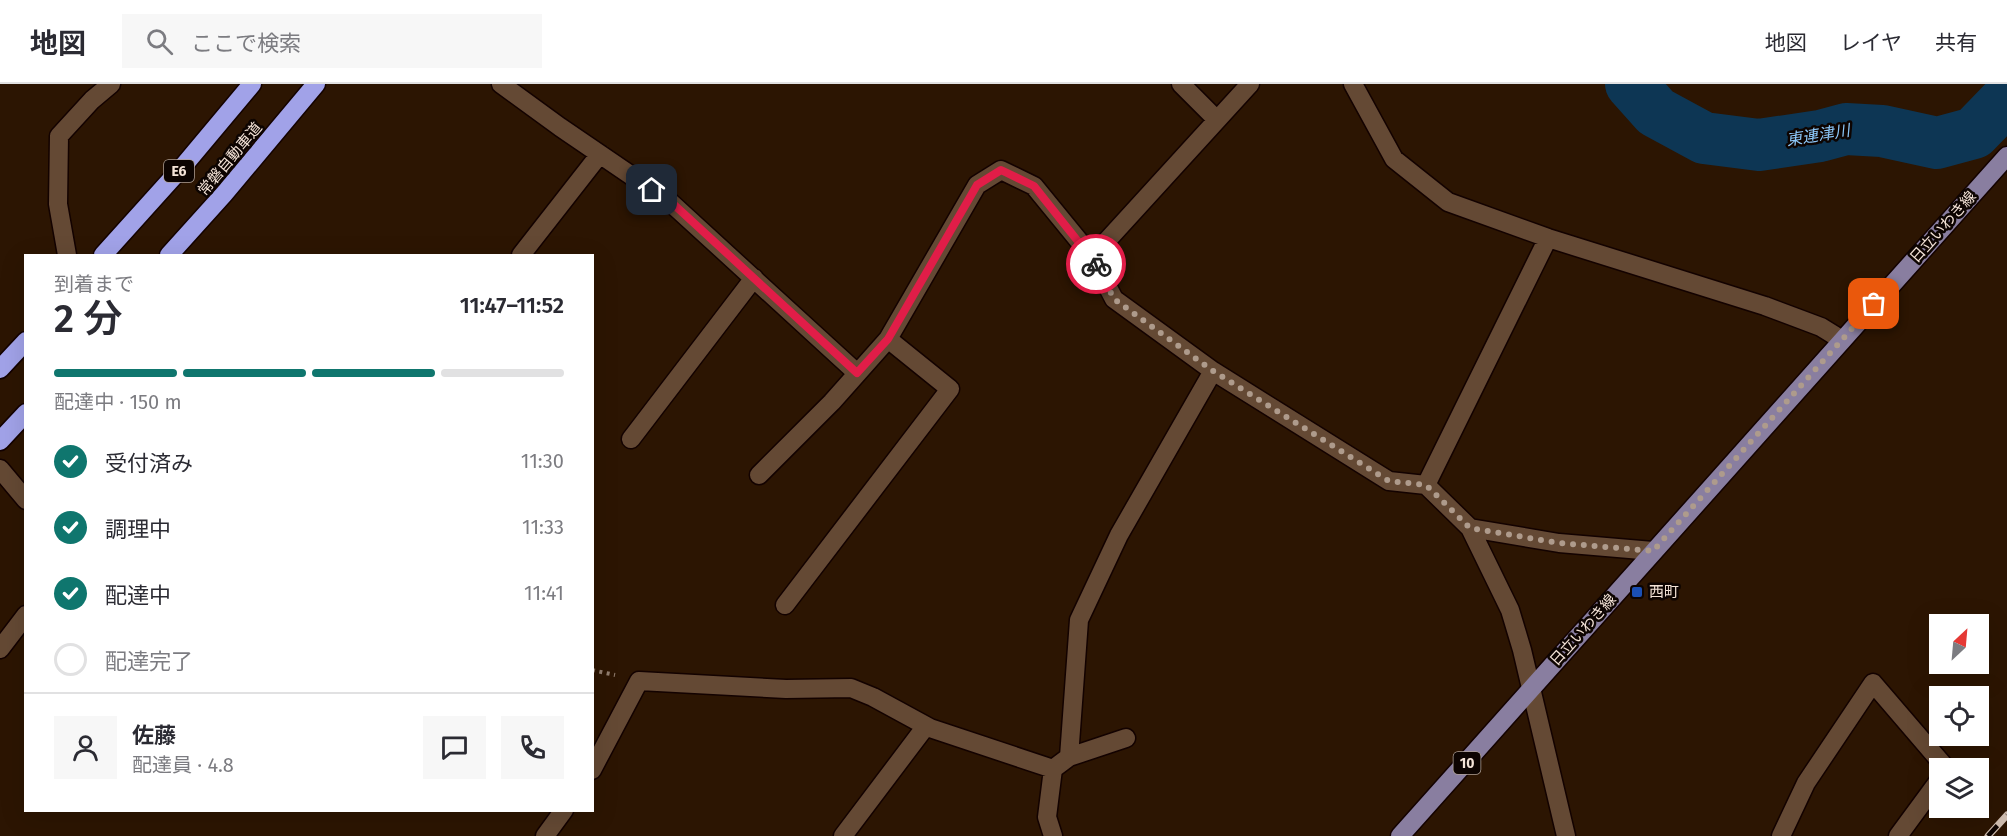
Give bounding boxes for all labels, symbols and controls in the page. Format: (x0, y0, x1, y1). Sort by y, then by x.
search box (122, 14, 542, 68)
icon: search (143, 25, 176, 58)
text: 地図 (30, 27, 86, 60)
text: ここで検索 (191, 30, 301, 57)
text: 地図 (1765, 30, 1807, 56)
text: レイヤ (1840, 30, 1902, 56)
text: 共有 (1935, 30, 1977, 56)
street label: 常磐自動車道 (194, 119, 266, 199)
water label: 東連津川 (1785, 120, 1853, 149)
road number: E6 (164, 160, 194, 182)
pin (626, 164, 677, 215)
icon: home (635, 173, 668, 206)
street label: 日立いわき線 (1906, 188, 1980, 266)
courier (1066, 234, 1126, 294)
icon: bike (1080, 248, 1113, 281)
text: 到着まで (54, 272, 134, 296)
pin (1848, 278, 1899, 329)
icon: bag (1857, 287, 1890, 320)
text: 11:47–11:52 (460, 292, 564, 319)
text: 2 分 (54, 296, 122, 342)
text: 配達中 · 150 m (54, 390, 182, 414)
icon: check (54, 445, 87, 478)
text: 11:30 (521, 449, 564, 473)
text: 受付済み (105, 450, 193, 477)
icon: check (54, 511, 87, 544)
text: 11:33 (522, 515, 564, 539)
text: 調理中 (105, 516, 171, 543)
icon: check (54, 577, 87, 610)
text: 11:41 (524, 581, 564, 605)
text: 配達中 (105, 582, 171, 609)
place label: 西町 (1649, 583, 1679, 601)
marker: 西町 (1630, 585, 1644, 599)
street label: 日立いわき線 (1546, 591, 1620, 669)
north arrow (1929, 614, 1989, 674)
map controls (1929, 614, 1989, 818)
text: 配達完了 (105, 648, 193, 675)
button: locate (1929, 686, 1989, 746)
button: person (54, 716, 117, 779)
button: chat (423, 716, 486, 779)
button: phone (501, 716, 564, 779)
text: 佐藤 (132, 722, 176, 749)
road number: 10 (1454, 752, 1480, 774)
text: 配達員 · 4.8 (132, 753, 234, 777)
button: layers (1929, 758, 1989, 818)

